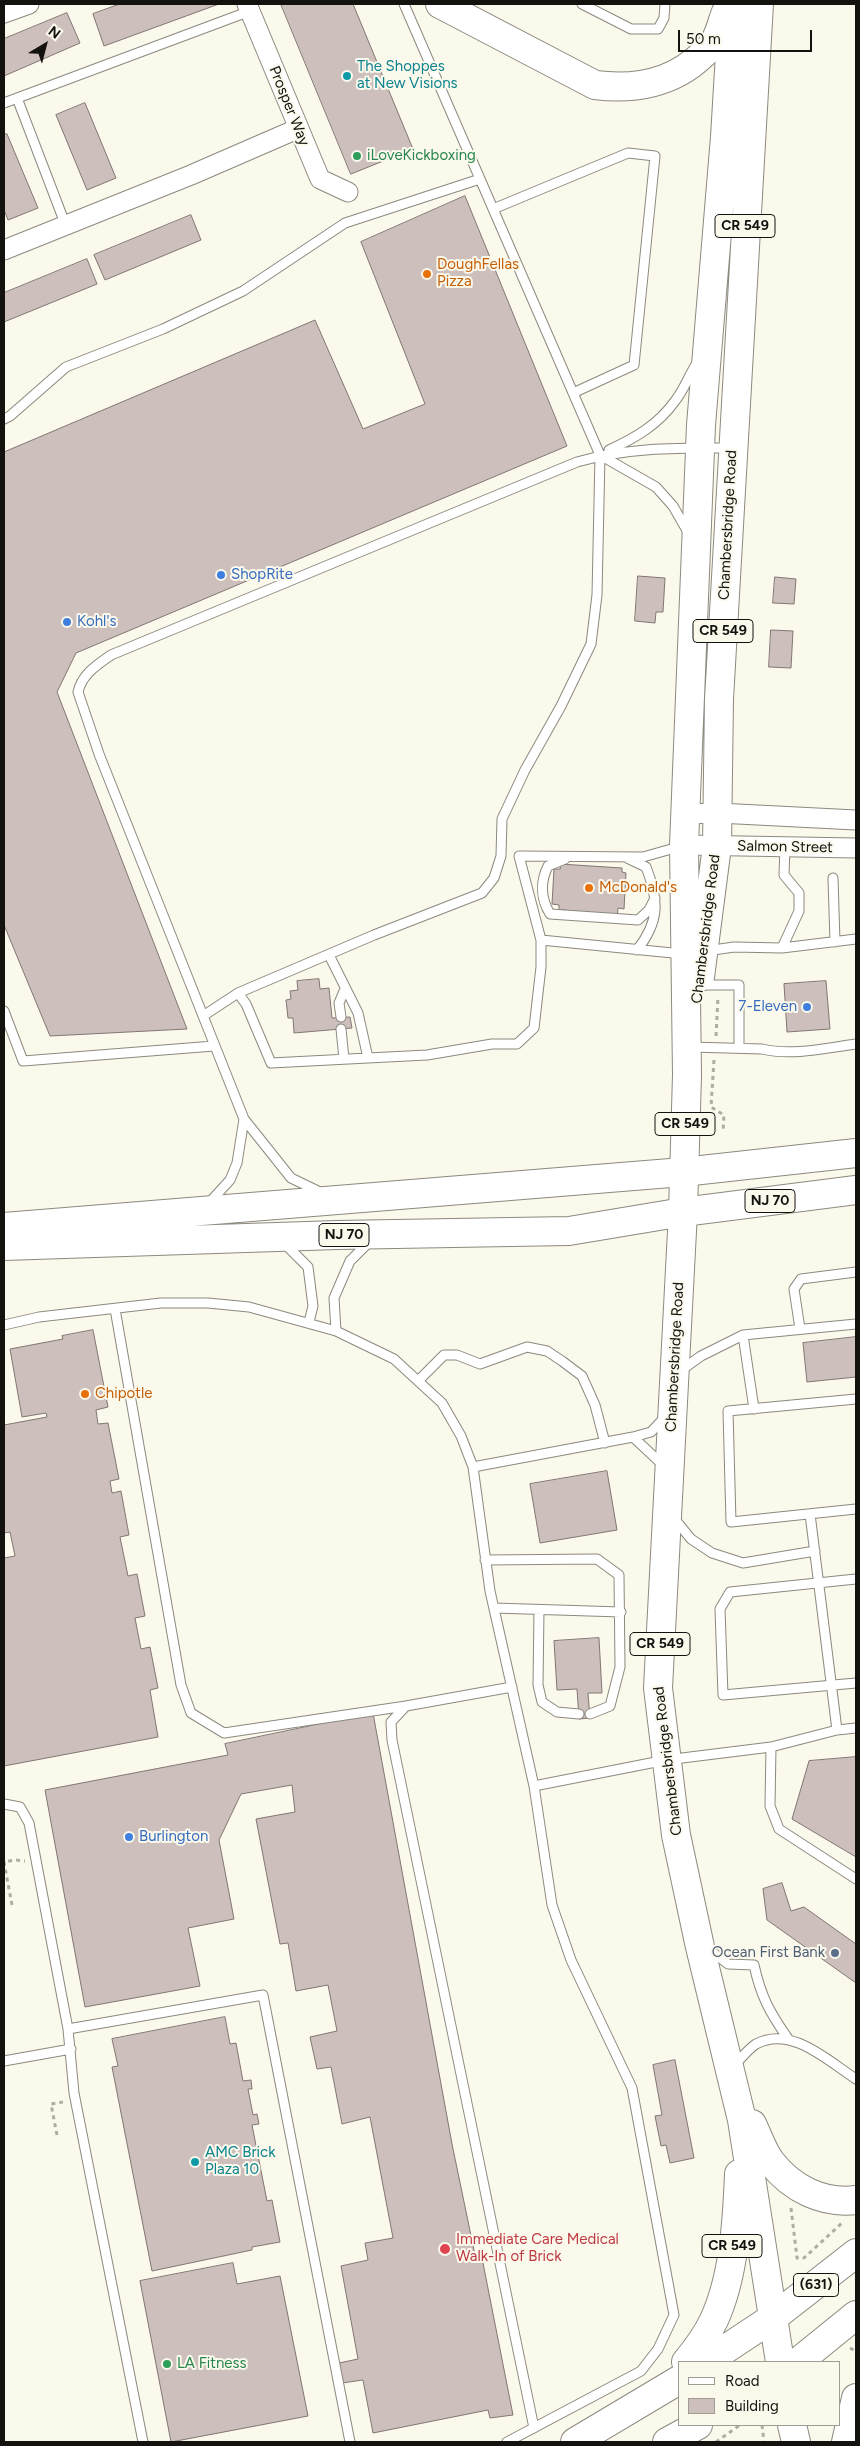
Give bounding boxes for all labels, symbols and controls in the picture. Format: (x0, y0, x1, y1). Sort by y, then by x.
north arrow (20, 20, 70, 70)
scale bar (680, 20, 814, 52)
text: N (45, 23, 64, 43)
text: 50 m (686, 30, 721, 48)
place label: The Shoppes at New Visions (357, 58, 457, 93)
street label: Prosper Way (265, 63, 313, 149)
marker: The Shoppes at New Visions (341, 70, 353, 82)
place label: iLoveKickboxing (367, 147, 476, 165)
marker: iLoveKickboxing (351, 150, 363, 162)
road number: CR 549 (715, 215, 775, 238)
place label: DoughFellas Pizza (437, 256, 519, 291)
marker: DoughFellas Pizza (421, 268, 433, 280)
street label: Chambersbridge Road (715, 450, 741, 600)
place label: ShopRite (231, 566, 293, 584)
marker: ShopRite (215, 569, 227, 581)
place label: Kohl's (77, 613, 116, 631)
marker: Kohl's (61, 616, 73, 628)
road number: CR 549 (693, 620, 753, 642)
street label: Salmon Street (737, 837, 833, 857)
street label: Chambersbridge Road (688, 853, 724, 1005)
place label: McDonald's (599, 879, 677, 897)
marker: McDonald's (583, 882, 595, 894)
place label: 7-Eleven (738, 998, 797, 1016)
marker: 7-Eleven (801, 1001, 813, 1013)
road number: CR 549 (655, 1112, 715, 1136)
road number: NJ 70 (745, 1190, 795, 1212)
road number: NJ 70 (319, 1224, 369, 1246)
street label: Chambersbridge Road (662, 1282, 688, 1432)
place label: Chipotle (95, 1385, 152, 1403)
marker: Chipotle (79, 1388, 91, 1400)
road number: CR 549 (630, 1632, 690, 1656)
street label: Chambersbridge Road (650, 1685, 686, 1837)
place label: Burlington (139, 1828, 208, 1846)
marker: Burlington (123, 1831, 135, 1843)
place label: Ocean First Bank (712, 1944, 825, 1962)
marker: Ocean First Bank (829, 1947, 841, 1959)
place label: AMC Brick Plaza 10 (205, 2144, 275, 2179)
marker: AMC Brick Plaza 10 (189, 2156, 201, 2168)
place label: Immediate Care Medical Walk-In of Brick (456, 2231, 619, 2266)
road number: CR 549 (702, 2234, 762, 2258)
marker: Immediate Care Medical Walk-In of Brick (438, 2242, 452, 2256)
road number: (631) (794, 2274, 838, 2296)
place label: LA Fitness (177, 2355, 246, 2373)
marker: LA Fitness (161, 2358, 173, 2370)
legend (678, 2361, 840, 2426)
text: Road (725, 2372, 760, 2390)
text: Building (725, 2397, 779, 2415)

